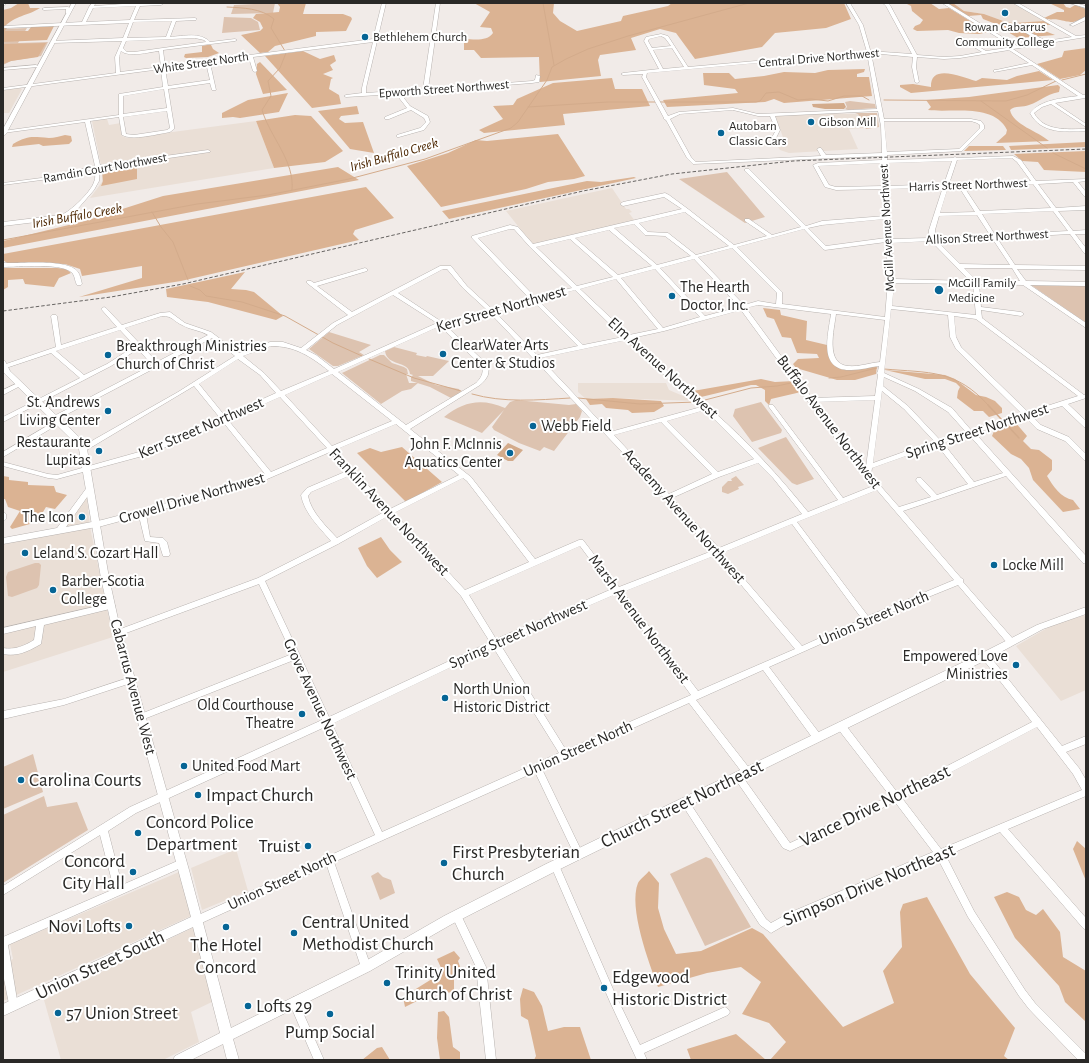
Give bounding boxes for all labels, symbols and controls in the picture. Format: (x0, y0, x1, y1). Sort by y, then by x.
marker: Rowan Cabarrus Community College (1000, 8, 1010, 18)
place label: Rowan Cabarrus Community College (955, 19, 1055, 50)
place label: Bethlehem Church (373, 29, 467, 45)
marker: Bethlehem Church (360, 32, 370, 42)
street label: Central Drive Northwest (758, 45, 880, 71)
street label: White Street North (152, 49, 250, 77)
street label: Epworth Street Northwest (378, 77, 510, 101)
place label: Gibson Mill (819, 114, 876, 130)
marker: Gibson Mill (806, 117, 816, 127)
place label: Autobarn Classic Cars (729, 118, 787, 149)
marker: Autobarn Classic Cars (716, 128, 726, 138)
water label: Irish Buffalo Creek (348, 134, 440, 176)
street label: Ramdin Court Northwest (42, 149, 168, 187)
street label: McGill Avenue Northwest (876, 164, 898, 292)
street label: Harris Street Northwest (908, 175, 1028, 195)
water label: Irish Buffalo Creek (31, 200, 123, 232)
street label: Allison Street Northwest (925, 226, 1049, 248)
place label: McGill Family Medicine (948, 275, 1016, 306)
place label: The Hearth Doctor, Inc. (680, 277, 750, 315)
street label: Kerr Street Northwest (434, 281, 568, 337)
marker: McGill Family Medicine (933, 284, 945, 296)
marker: The Hearth Doctor, Inc. (667, 291, 677, 301)
street label: Elm Avenue Northwest (604, 313, 722, 423)
place label: ClearWater Arts Center & Studios (451, 335, 555, 373)
place label: Breakthrough Ministries Church of Christ (116, 336, 267, 374)
marker: ClearWater Arts Center & Studios (438, 349, 448, 359)
marker: Breakthrough Ministries Church of Christ (103, 350, 113, 360)
street label: Buffalo Avenue Northwest (772, 351, 886, 493)
place label: St. Andrews Living Center (19, 392, 100, 430)
street label: Kerr Street Northwest (135, 393, 267, 463)
street label: Spring Street Northwest (903, 399, 1051, 463)
marker: St. Andrews Living Center (103, 406, 113, 416)
place label: Webb Field (541, 416, 611, 436)
marker: Webb Field (528, 421, 538, 431)
place label: Restaurante Lupitas (16, 432, 91, 470)
place label: John F. McInnis Aquatics Center (405, 434, 502, 472)
street label: Franklin Avenue Northwest (325, 444, 453, 580)
street label: Academy Avenue Northwest (618, 445, 750, 587)
marker: Restaurante Lupitas (94, 446, 104, 456)
marker: John F. McInnis Aquatics Center (505, 448, 515, 458)
street label: Crowell Drive Northwest (117, 468, 267, 528)
place label: The Icon (22, 507, 74, 527)
marker: The Icon (77, 512, 87, 522)
place label: Leland S. Cozart Hall (33, 543, 158, 563)
marker: Leland S. Cozart Hall (20, 548, 30, 558)
street label: Marsh Avenue Northwest (584, 551, 694, 687)
place label: Locke Mill (1002, 555, 1064, 575)
marker: Locke Mill (989, 560, 999, 570)
place label: Barber-Scotia College (61, 571, 145, 609)
marker: Barber-Scotia College (48, 585, 58, 595)
street label: Union Street North (816, 586, 932, 650)
street label: Spring Street Northwest (446, 595, 590, 673)
street label: Cabarrus Avenue West (106, 617, 160, 757)
street label: Grove Avenue Northwest (279, 635, 361, 783)
place label: Empowered Love Ministries (902, 646, 1008, 684)
marker: Empowered Love Ministries (1011, 660, 1021, 670)
place label: North Union Historic District (453, 679, 550, 717)
marker: North Union Historic District (440, 693, 450, 703)
place label: Old Courthouse Theatre (197, 695, 294, 733)
marker: Old Courthouse Theatre (297, 709, 307, 719)
street label: Union Street North (520, 716, 636, 782)
street label: Church Street Northeast (597, 755, 767, 853)
place label: United Food Mart (192, 756, 300, 776)
street label: Vance Drive Northeast (796, 760, 954, 852)
marker: United Food Mart (179, 761, 189, 771)
place label: Carolina Courts (29, 769, 141, 791)
marker: Carolina Courts (16, 775, 26, 785)
place label: Impact Church (206, 784, 314, 806)
marker: Impact Church (193, 790, 203, 800)
place label: Concord Police Department (146, 811, 254, 855)
marker: Concord Police Department (133, 828, 143, 838)
place label: Truist (258, 835, 300, 857)
street label: Simpson Drive Northeast (780, 838, 958, 932)
marker: Truist (303, 841, 313, 851)
place label: First Presbyterian Church (452, 841, 580, 885)
street label: Union Street North (225, 847, 339, 915)
place label: Concord City Hall (62, 850, 125, 894)
marker: First Presbyterian Church (439, 858, 449, 868)
marker: Concord City Hall (128, 867, 138, 877)
place label: Central United Methodist Church (302, 911, 434, 955)
place label: Novi Lofts (48, 915, 121, 937)
marker: Novi Lofts (124, 921, 134, 931)
marker: The Hotel Concord (221, 922, 231, 932)
street label: Union Street South (32, 925, 168, 1005)
marker: Central United Methodist Church (289, 928, 299, 938)
place label: The Hotel Concord (190, 934, 262, 978)
place label: Trinity United Church of Christ (395, 961, 512, 1005)
place label: Edgewood Historic District (612, 966, 727, 1010)
marker: Trinity United Church of Christ (382, 978, 392, 988)
marker: Edgewood Historic District (599, 983, 609, 993)
place label: Lofts 29 (256, 995, 312, 1017)
marker: Lofts 29 (243, 1001, 253, 1011)
place label: 57 Union Street (66, 1002, 178, 1024)
marker: 57 Union Street (53, 1008, 63, 1018)
marker: Pump Social (325, 1009, 335, 1019)
place label: Pump Social (285, 1021, 375, 1043)

